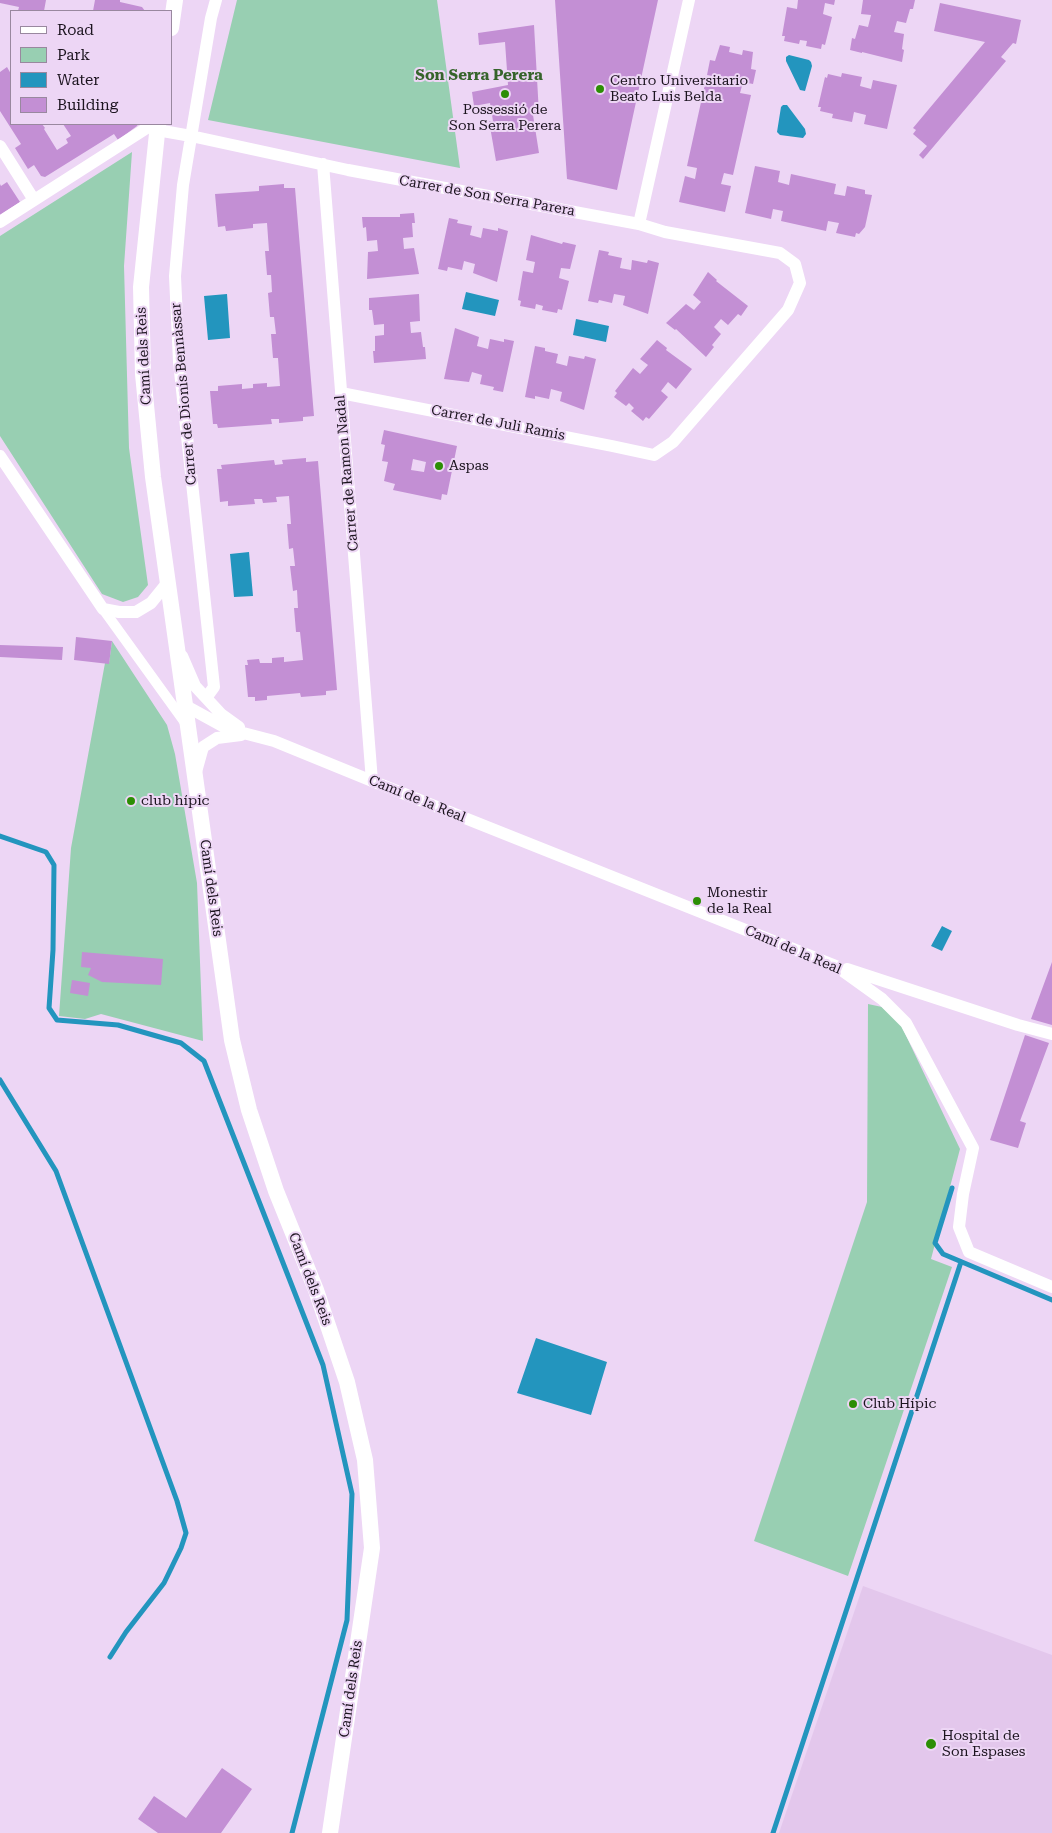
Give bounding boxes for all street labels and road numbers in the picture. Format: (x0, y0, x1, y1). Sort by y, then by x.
street label: Carrer de Son Serra Parera (398, 172, 576, 220)
street label: Carrer de Dionís Bennàssar (168, 302, 200, 486)
street label: Camí dels Reis (133, 307, 155, 405)
street label: Carrer de Ramon Nadal (332, 394, 362, 552)
street label: Carrer de Juli Ramis (430, 402, 566, 444)
street label: Camí de la Real (366, 772, 468, 826)
street label: Camí dels Reis (196, 838, 226, 938)
street label: Camí de la Real (742, 922, 844, 978)
street label: Camí dels Reis (285, 1230, 335, 1328)
street label: Camí dels Reis (336, 1639, 366, 1739)

